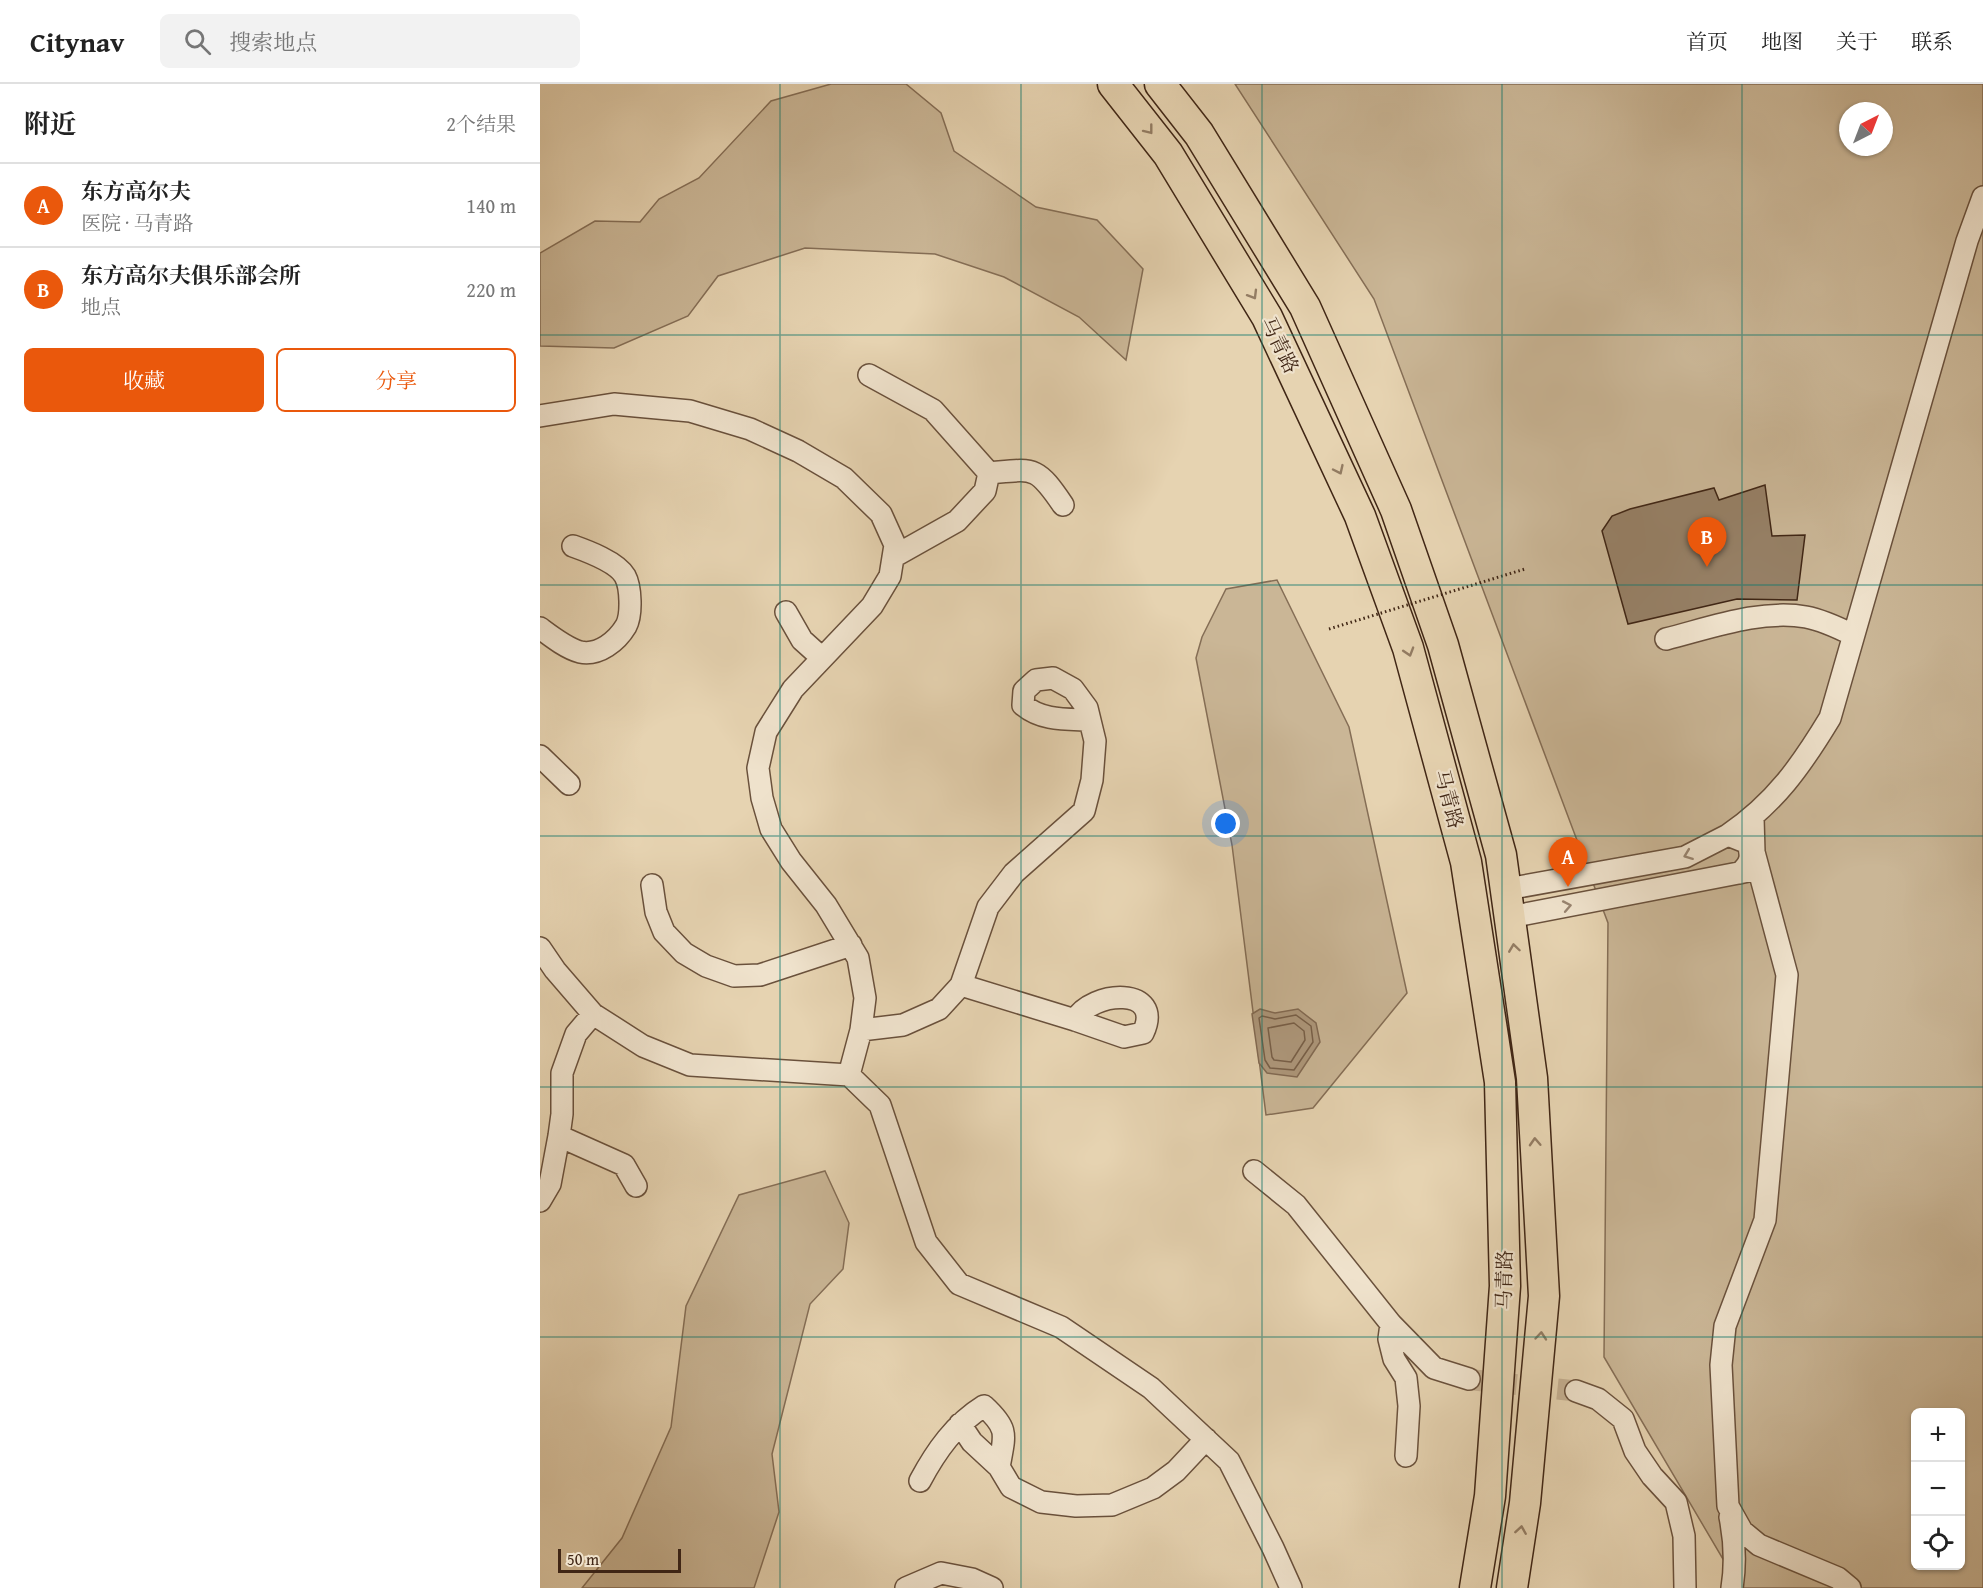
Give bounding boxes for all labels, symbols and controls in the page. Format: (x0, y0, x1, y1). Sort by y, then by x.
search box (160, 14, 580, 68)
text: Citynav (30, 21, 124, 62)
icon: search (181, 25, 214, 58)
text: 搜索地点 (229, 26, 317, 58)
text: 首页 (1686, 26, 1728, 57)
text: 地图 (1761, 26, 1803, 57)
text: 关于 (1836, 26, 1878, 57)
text: 联系 (1911, 26, 1953, 57)
north arrow (1839, 102, 1893, 156)
text: 附近 (24, 104, 76, 143)
text: 2个结果 (446, 109, 516, 138)
one-way arrow (1142, 123, 1153, 134)
text: 东方高尔夫 (81, 175, 191, 207)
text: A (37, 191, 50, 220)
text: 140 m (466, 191, 516, 220)
text: 医院 · 马青路 (81, 208, 193, 237)
text: 东方高尔夫俱乐部会所 (81, 259, 301, 291)
text: B (37, 275, 50, 304)
text: 220 m (466, 275, 516, 304)
one-way arrow (1246, 289, 1258, 299)
text: 地点 (81, 292, 121, 321)
street label: 马青路 (1254, 311, 1307, 378)
button: 收藏 (24, 348, 264, 412)
button: 分享 (276, 348, 516, 412)
one-way arrow (1331, 463, 1343, 474)
pin: B (1688, 518, 1726, 567)
one-way arrow (1402, 646, 1414, 657)
street label: 马青路 (1428, 766, 1471, 832)
your location (1211, 809, 1240, 838)
pin: A (1548, 838, 1588, 887)
one-way arrow (1684, 847, 1694, 860)
one-way arrow (1562, 900, 1572, 913)
one-way arrow (1508, 943, 1521, 953)
one-way arrow (1529, 1137, 1542, 1146)
street label: 马青路 (1488, 1250, 1519, 1310)
one-way arrow (1534, 1332, 1547, 1341)
map controls (1911, 1408, 1965, 1570)
button: + (1911, 1408, 1965, 1462)
button: − (1911, 1462, 1965, 1516)
button: locate (1911, 1516, 1965, 1570)
one-way arrow (1514, 1526, 1526, 1535)
scale bar (558, 1546, 681, 1574)
text: 50 m (567, 1547, 599, 1571)

